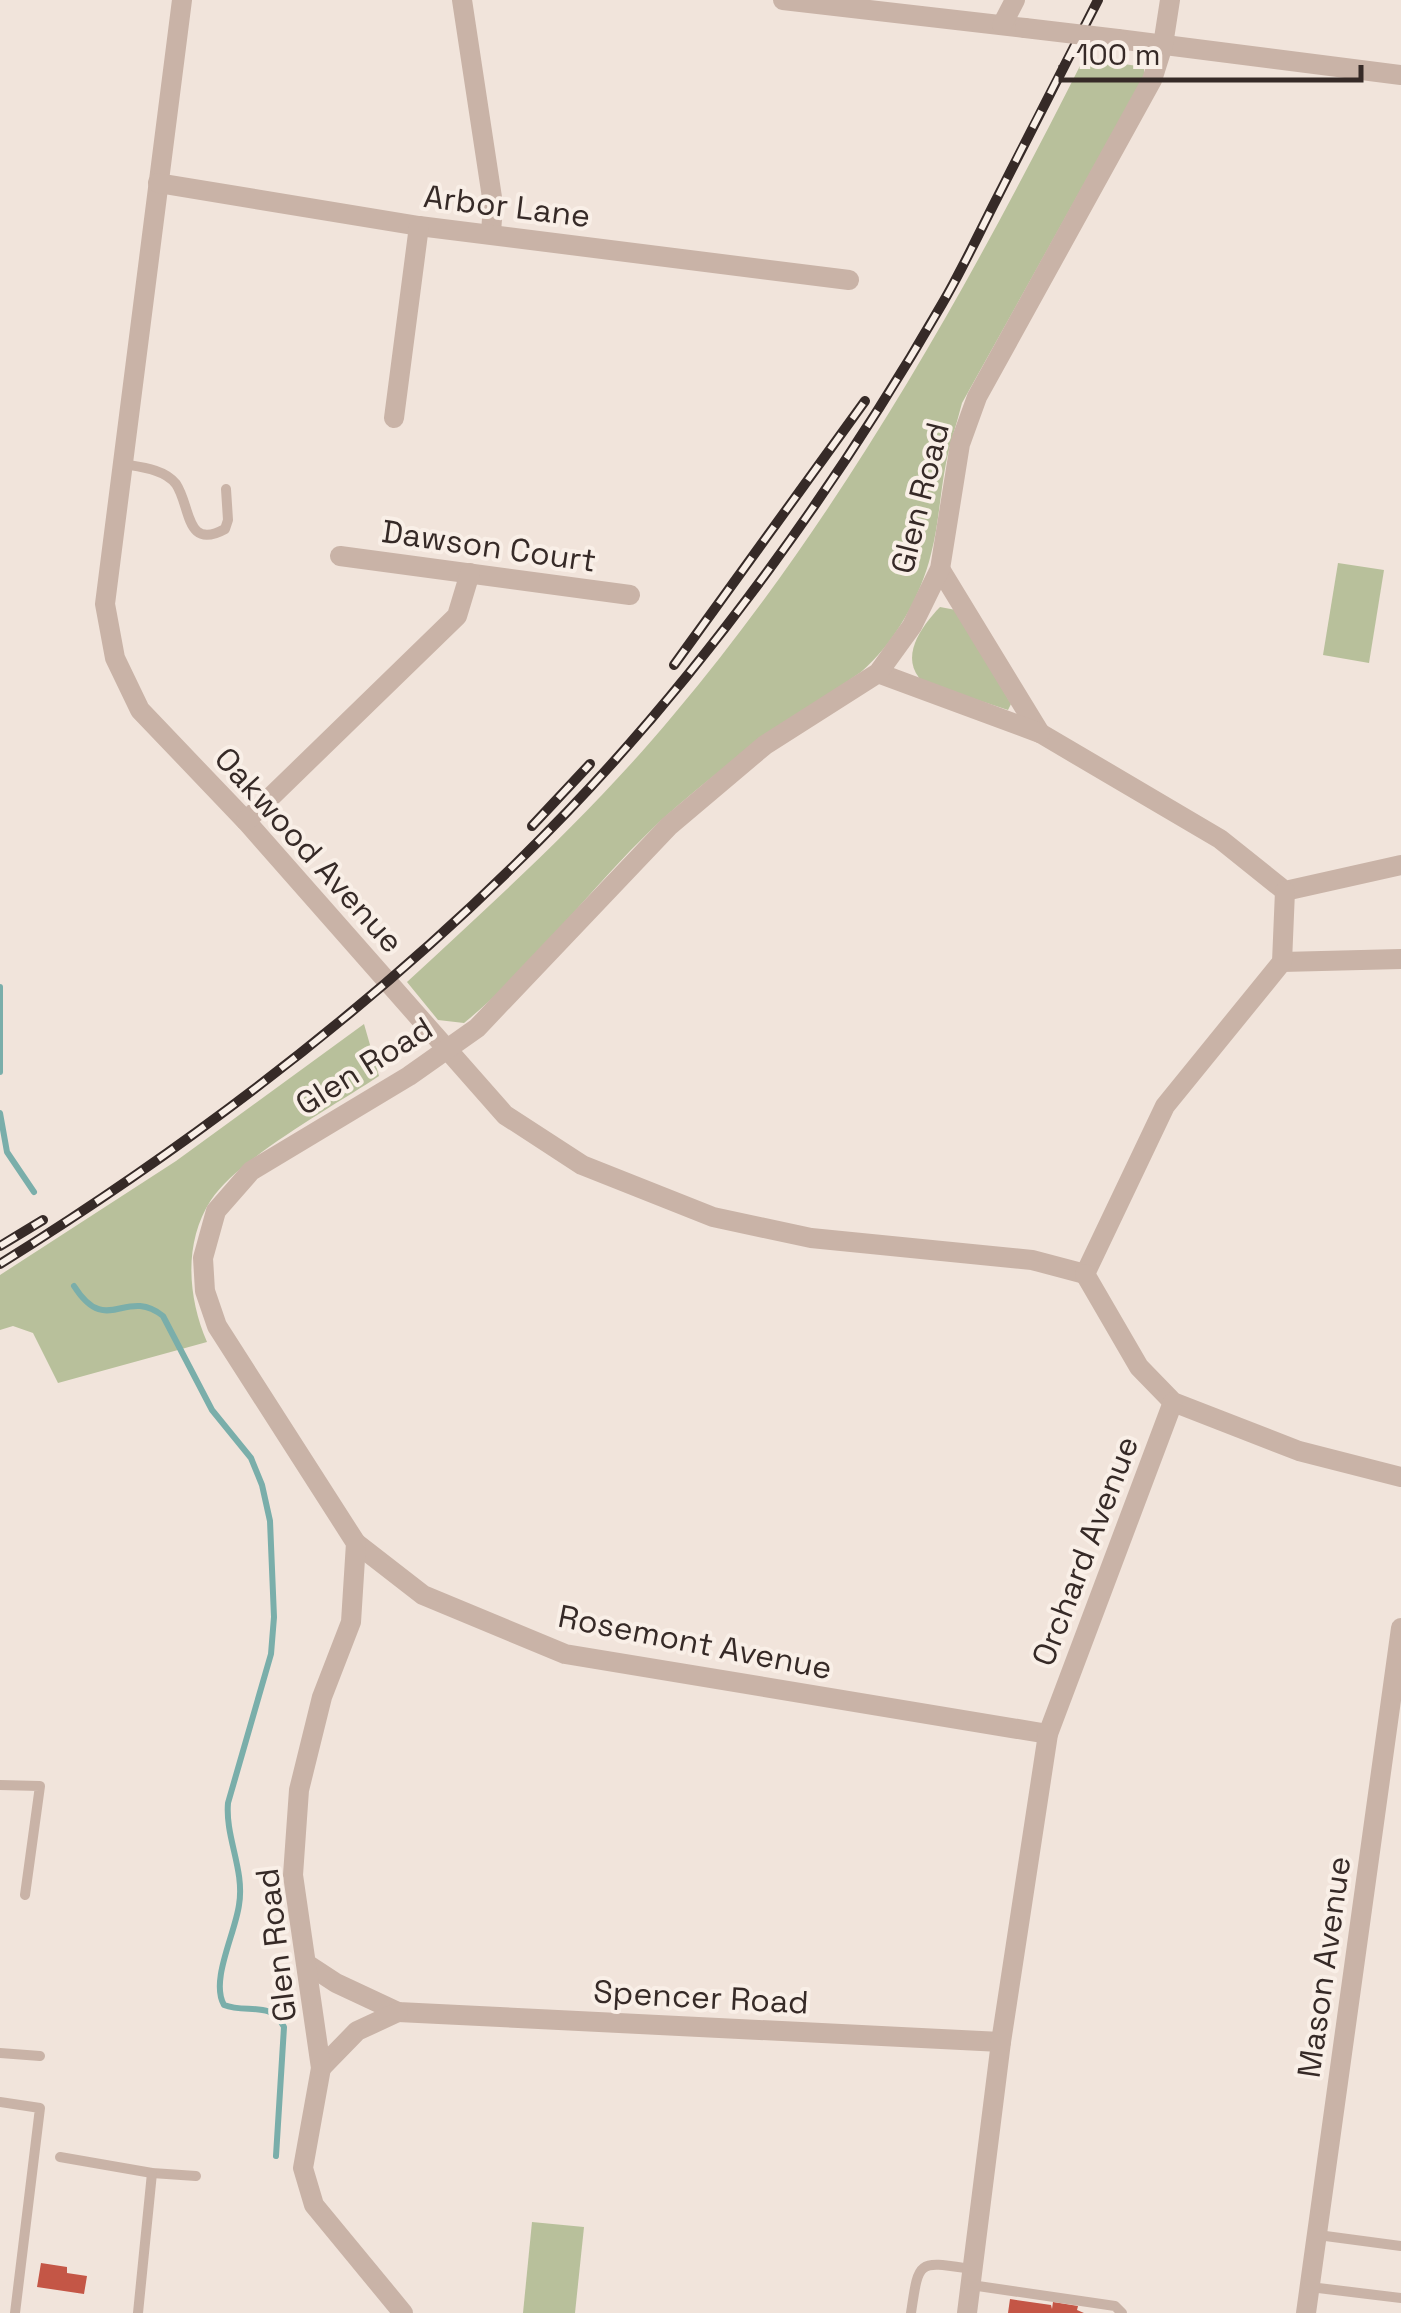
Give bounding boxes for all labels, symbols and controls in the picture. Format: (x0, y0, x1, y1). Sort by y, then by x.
scale bar (1061, 20, 1361, 82)
text: 100 m (1076, 35, 1161, 74)
street label: Arbor Lane (422, 176, 592, 236)
street label: Glen Road (882, 418, 958, 578)
street label: Dawson Court (379, 511, 599, 581)
street label: Oakwood Avenue (206, 739, 412, 961)
street label: Glen Road (288, 1008, 440, 1124)
street label: Orchard Avenue (1023, 1430, 1147, 1672)
street label: Rosemont Avenue (555, 1596, 835, 1688)
street label: Mason Avenue (1289, 1854, 1359, 2080)
street label: Glen Road (247, 1866, 305, 2024)
street label: Spencer Road (592, 1971, 810, 2023)

